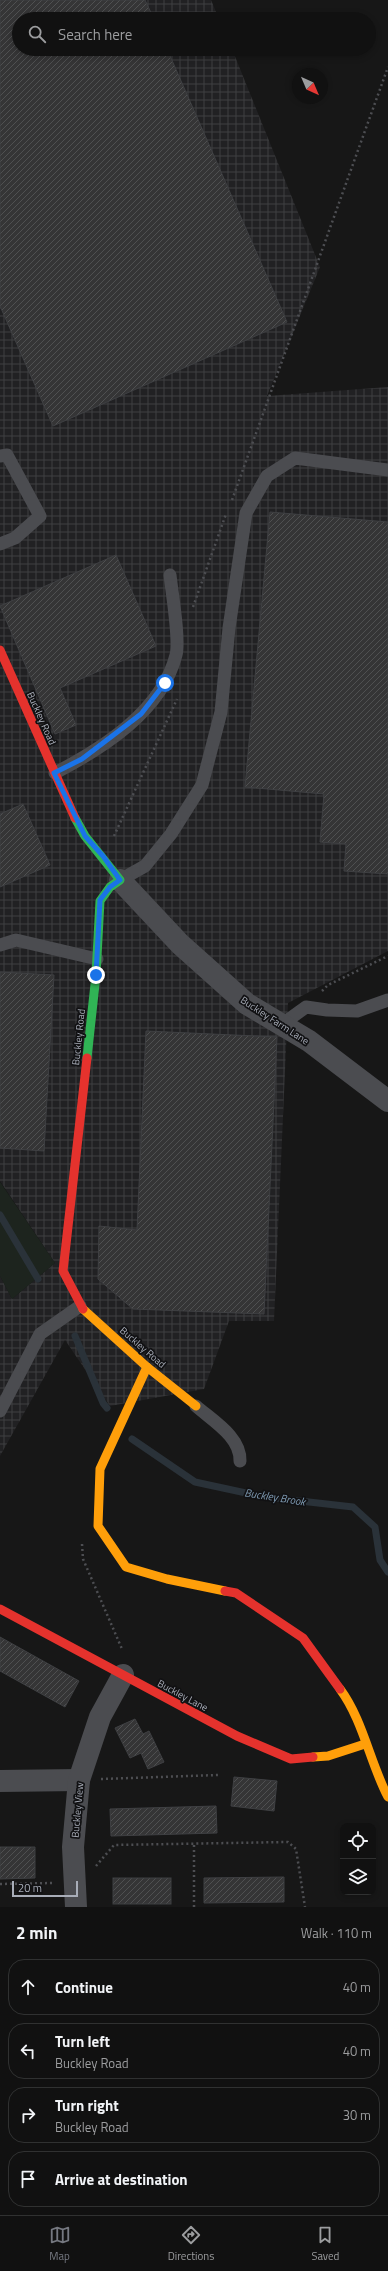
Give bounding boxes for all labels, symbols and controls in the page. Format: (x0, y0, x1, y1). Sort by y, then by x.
search box (12, 12, 376, 56)
icon: search (26, 23, 48, 45)
text: Search here (58, 23, 132, 46)
north arrow (292, 68, 328, 104)
route start (156, 674, 174, 692)
street label: Buckley Road (23, 689, 60, 747)
route end (87, 966, 105, 984)
street label: Buckley Farm Lane (237, 993, 312, 1048)
street label: Buckley Road (68, 1008, 89, 1066)
street label: Buckley Road (116, 1323, 169, 1372)
water label: Buckley Brook (243, 1484, 308, 1510)
street label: Buckley Lane (155, 1676, 211, 1715)
street label: Buckley View (68, 1781, 87, 1838)
map controls (340, 1823, 376, 1895)
button: locate (340, 1823, 376, 1859)
button: layers (340, 1859, 376, 1895)
scale bar (12, 1879, 78, 1898)
text: 20 m (18, 1880, 42, 1896)
text: 2 min (16, 1920, 57, 1946)
text: Walk · 110 m (301, 1923, 372, 1943)
icon: ahead (17, 1976, 39, 1998)
text: Continue (55, 1976, 113, 1999)
text: 40 m (343, 1977, 371, 1997)
text: Turn left (55, 2030, 110, 2053)
icon: left (17, 2040, 39, 2062)
text: 40 m (343, 2041, 371, 2061)
text: Buckley Road (55, 2053, 129, 2073)
text: Turn right (55, 2094, 119, 2117)
icon: right (17, 2104, 39, 2126)
text: 30 m (343, 2105, 371, 2125)
text: Buckley Road (55, 2117, 129, 2137)
icon: arrive (17, 2168, 39, 2190)
text: Arrive at destination (55, 2168, 188, 2191)
tab: Map (49, 2224, 71, 2264)
tab: Directions (168, 2224, 214, 2264)
tab: Saved (311, 2224, 339, 2264)

